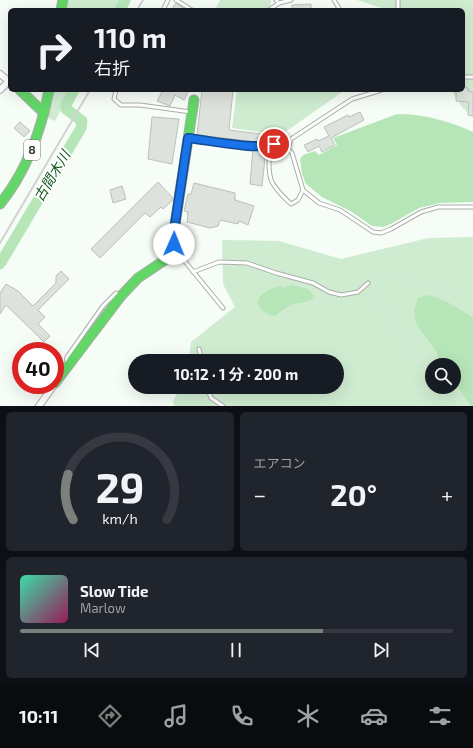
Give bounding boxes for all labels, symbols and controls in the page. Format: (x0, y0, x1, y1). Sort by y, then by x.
text: 110 m (94, 20, 167, 54)
icon: right (28, 24, 80, 76)
text: 右折 (94, 57, 130, 79)
pin (257, 127, 291, 161)
icon: arrive (263, 133, 285, 155)
road number: 8 (24, 140, 40, 160)
water label: 古間木川 (30, 146, 74, 204)
position arrow (153, 223, 195, 265)
speed limit sign: 40 (12, 342, 64, 394)
map controls (425, 358, 461, 394)
button: search (425, 358, 461, 394)
text: 10:12 · 1 分 · 200 m (174, 365, 298, 383)
text: エアコン (254, 455, 306, 471)
text: 29 (95, 460, 144, 510)
text: 20° (330, 476, 377, 512)
text: − (254, 481, 266, 507)
text: + (441, 481, 453, 507)
text: km/h (102, 509, 137, 526)
text: Slow Tide (80, 582, 148, 600)
text: Marlow (80, 600, 126, 616)
icon: previous (81, 639, 103, 661)
icon: pause (225, 639, 247, 661)
icon: next (370, 639, 392, 661)
icon: directions (96, 702, 124, 730)
icon: music (162, 702, 190, 730)
icon: phone (228, 702, 256, 730)
icon: climate (294, 702, 322, 730)
icon: car (360, 702, 388, 730)
icon: filters (426, 702, 454, 730)
text: 10:11 (19, 705, 58, 727)

